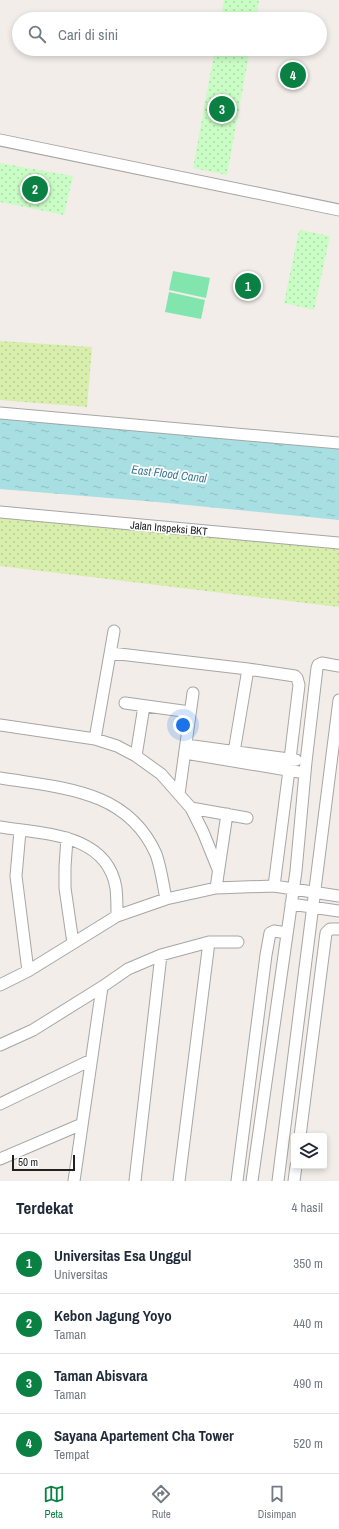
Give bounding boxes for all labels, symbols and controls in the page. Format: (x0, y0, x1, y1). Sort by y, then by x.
search box (12, 12, 327, 56)
icon: search (26, 23, 48, 45)
text: Cari di sini (58, 24, 118, 45)
pin: 4 (280, 60, 306, 90)
pin: 3 (209, 94, 235, 124)
pin: 2 (22, 174, 48, 204)
pin: 1 (235, 271, 261, 301)
water label: East Flood Canal (131, 461, 208, 487)
street label: Jalan Inspeksi BKT (130, 518, 209, 538)
your location (173, 715, 193, 735)
map controls (291, 1133, 327, 1169)
button: layers (291, 1133, 327, 1169)
scale bar (12, 1153, 75, 1172)
text: 50 m (18, 1155, 38, 1169)
text: Terdekat (16, 1196, 73, 1219)
text: 4 hasil (292, 1199, 323, 1216)
text: Universitas Esa Unggul (54, 1245, 191, 1266)
text: 1 (26, 1255, 32, 1272)
text: 350 m (293, 1255, 323, 1272)
text: Universitas (54, 1266, 108, 1283)
text: Kebon Jagung Yoyo (54, 1305, 172, 1326)
text: 2 (26, 1315, 32, 1332)
text: 440 m (293, 1315, 323, 1332)
text: Taman (54, 1326, 86, 1343)
text: Taman Abisvara (54, 1365, 148, 1386)
text: 3 (26, 1375, 32, 1392)
text: 490 m (293, 1375, 323, 1392)
text: Taman (54, 1386, 86, 1403)
text: Sayana Apartement Cha Tower (54, 1425, 234, 1446)
text: 4 (26, 1435, 32, 1452)
text: 520 m (293, 1435, 323, 1452)
text: Tempat (54, 1446, 89, 1463)
tab: Peta (43, 1483, 65, 1521)
tab: Rute (150, 1483, 172, 1521)
tab: Disimpan (258, 1483, 296, 1521)

